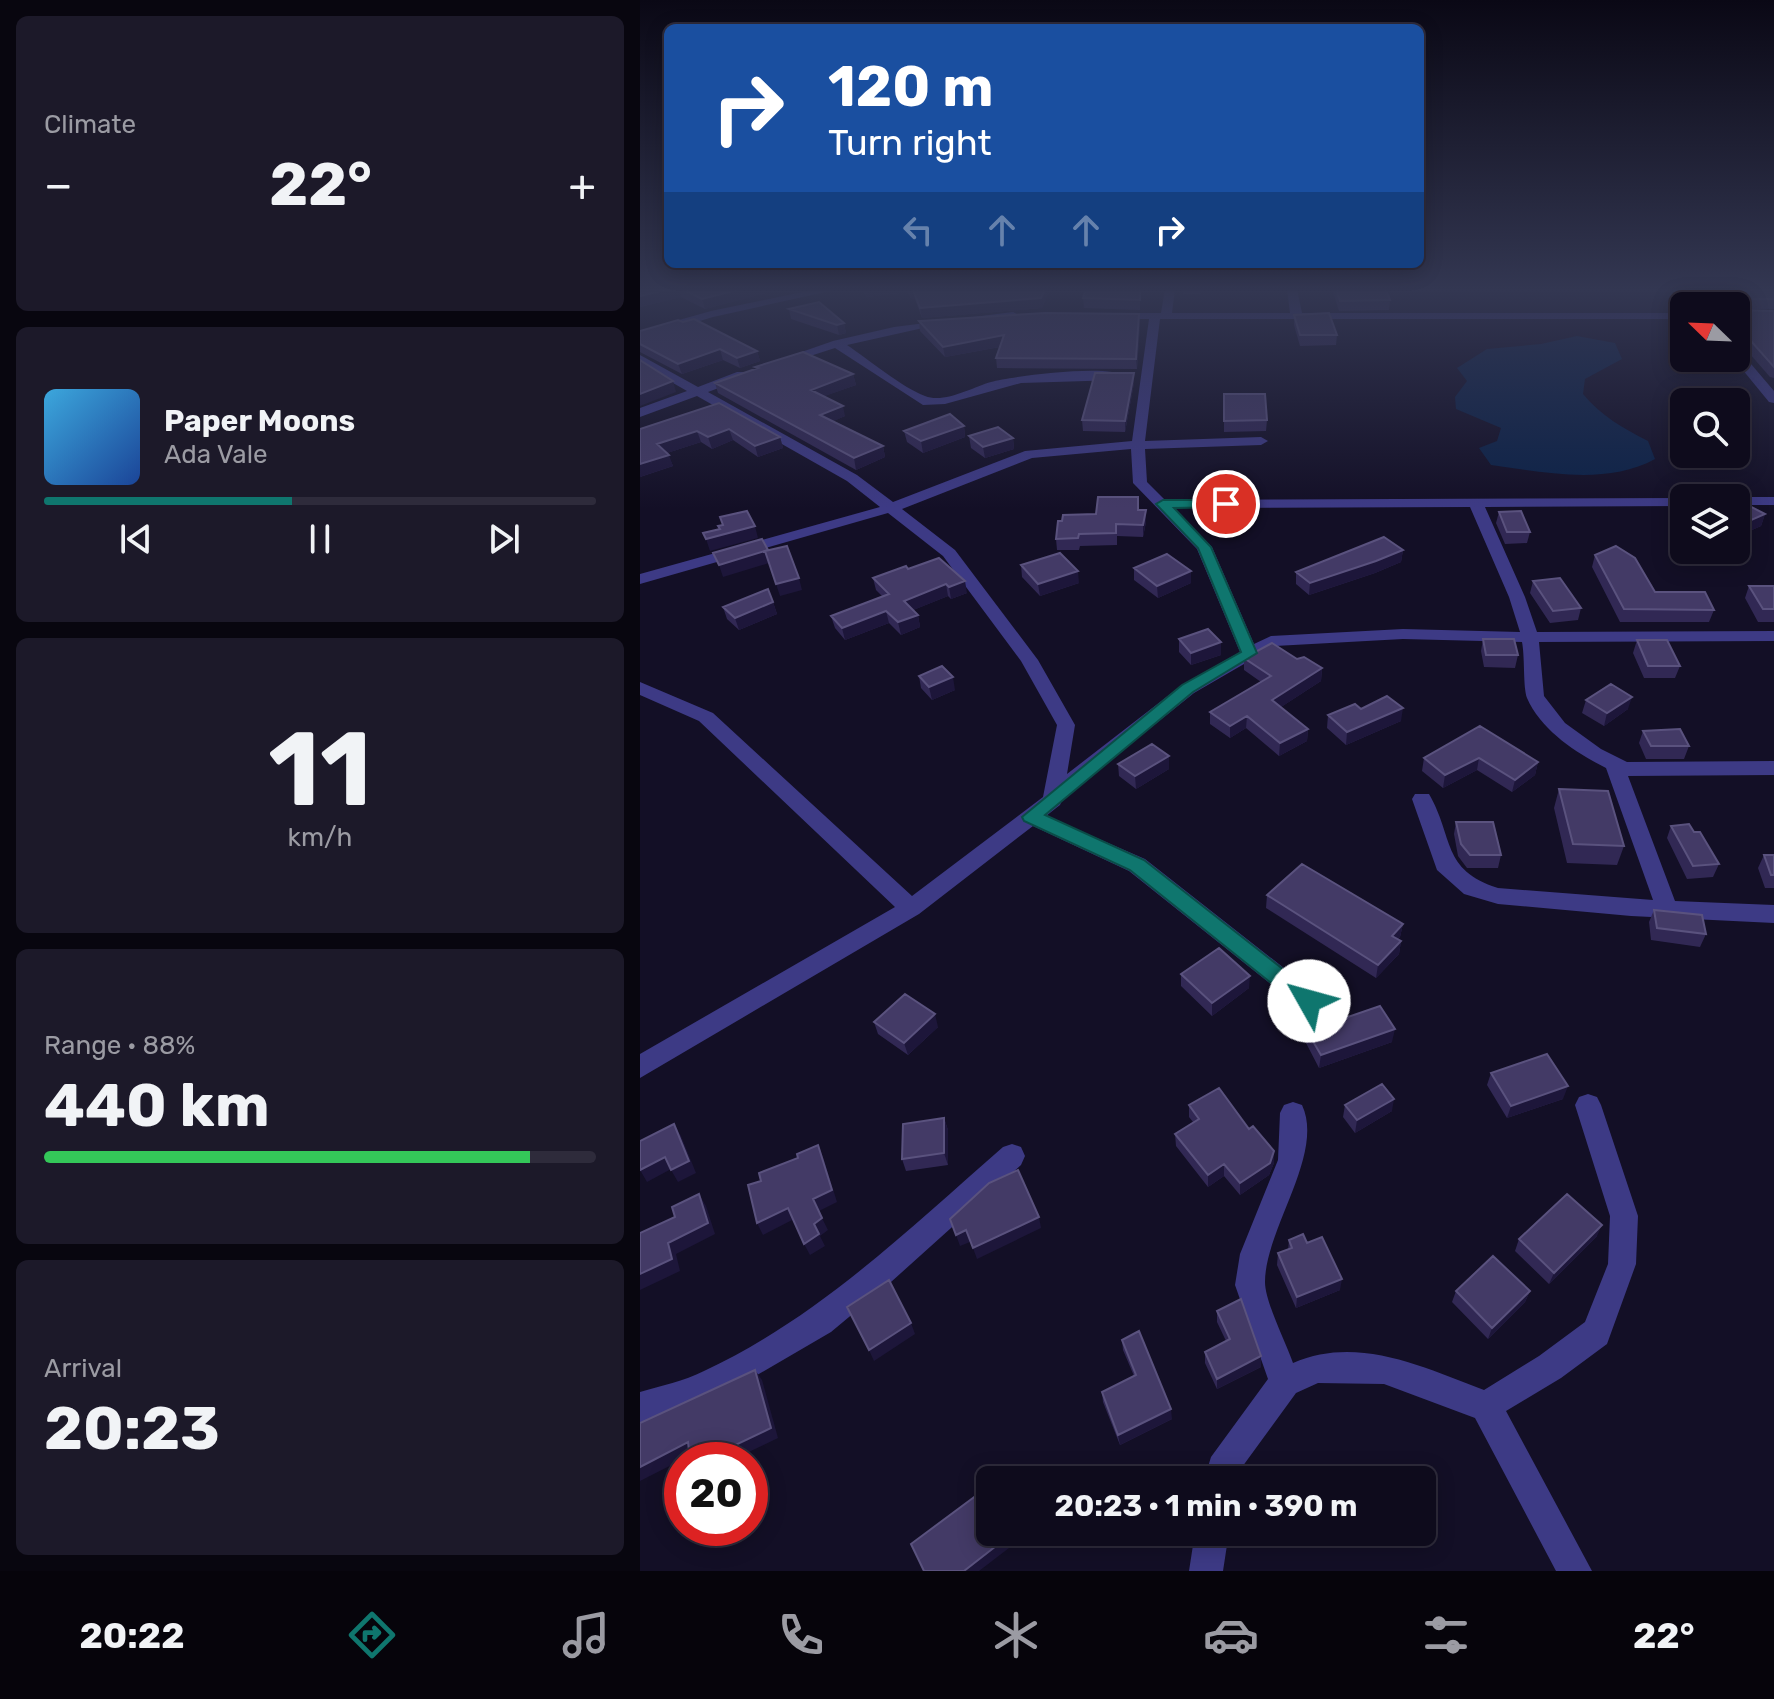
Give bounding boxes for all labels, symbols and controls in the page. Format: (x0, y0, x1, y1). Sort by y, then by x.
text: 120 m (828, 54, 994, 120)
icon: right (696, 56, 800, 160)
text: Climate (44, 109, 136, 140)
text: Turn right (828, 121, 992, 164)
text: 22° (269, 149, 372, 220)
text: − (44, 159, 73, 211)
text: + (569, 159, 596, 211)
icon: left (896, 208, 940, 252)
icon: ahead (980, 208, 1024, 252)
icon: ahead (1064, 208, 1108, 252)
icon: right (1148, 208, 1192, 252)
north arrow (1670, 292, 1750, 372)
map controls (1670, 292, 1750, 564)
button: search (1670, 388, 1750, 468)
text: Paper Moons (164, 403, 355, 439)
text: Ada Vale (164, 439, 268, 470)
pin (1192, 470, 1260, 538)
icon: arrive (1204, 482, 1248, 526)
button: layers (1670, 484, 1750, 564)
icon: previous (114, 517, 158, 561)
icon: pause (298, 517, 342, 561)
icon: next (482, 517, 526, 561)
text: 11 (268, 708, 372, 831)
text: km/h (288, 822, 352, 853)
position arrow (1267, 959, 1351, 1043)
text: Range · 88% (44, 1030, 195, 1061)
text: 440 km (44, 1070, 270, 1141)
text: Arrival (44, 1353, 122, 1384)
text: 20:23 (44, 1393, 220, 1464)
speed limit sign: 20 (664, 1442, 768, 1546)
text: 20:23 · 1 min · 390 m (1054, 1488, 1358, 1524)
icon: directions (344, 1607, 400, 1663)
icon: music (558, 1607, 614, 1663)
icon: phone (773, 1607, 829, 1663)
icon: climate (988, 1607, 1044, 1663)
icon: car (1203, 1607, 1259, 1663)
icon: filters (1418, 1607, 1474, 1663)
text: 20:22 (79, 1614, 185, 1657)
text: 22° (1633, 1614, 1694, 1657)

